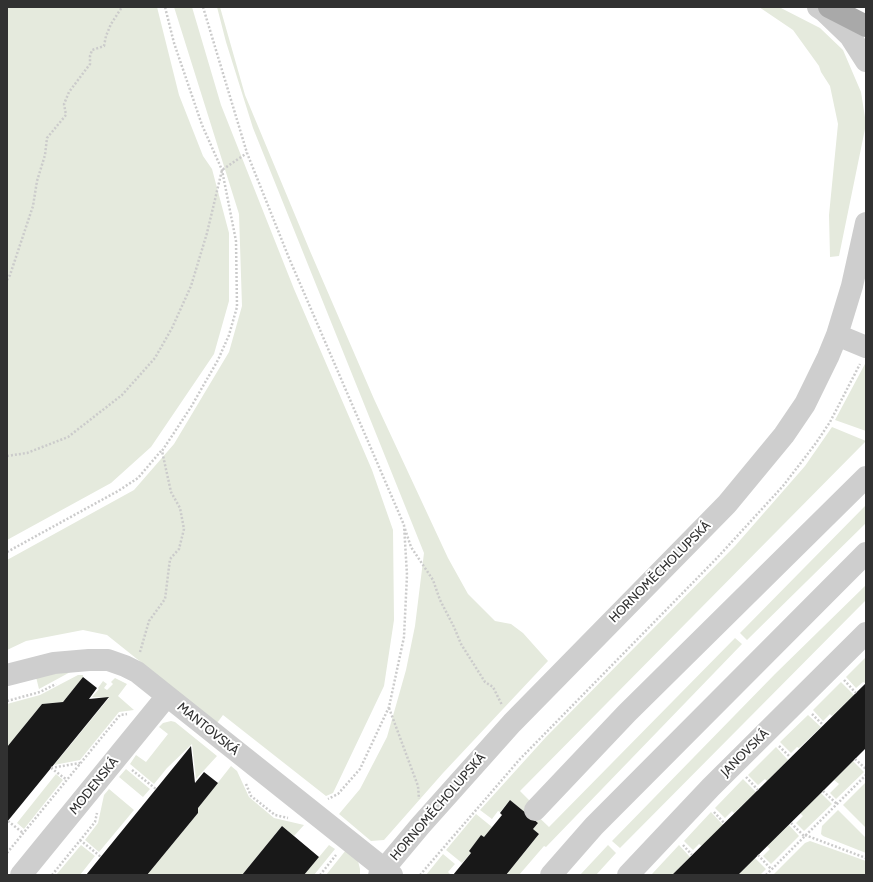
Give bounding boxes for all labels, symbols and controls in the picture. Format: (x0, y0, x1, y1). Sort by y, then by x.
street label: HORNOMĚCHOLUPSKÁ (606, 518, 714, 626)
street label: MANTOVSKÁ (174, 699, 242, 759)
street label: JANOVSKÁ (718, 726, 772, 780)
street label: HORNOMĚCHOLUPSKÁ (387, 750, 489, 864)
street label: MODENSKÁ (66, 754, 122, 818)

